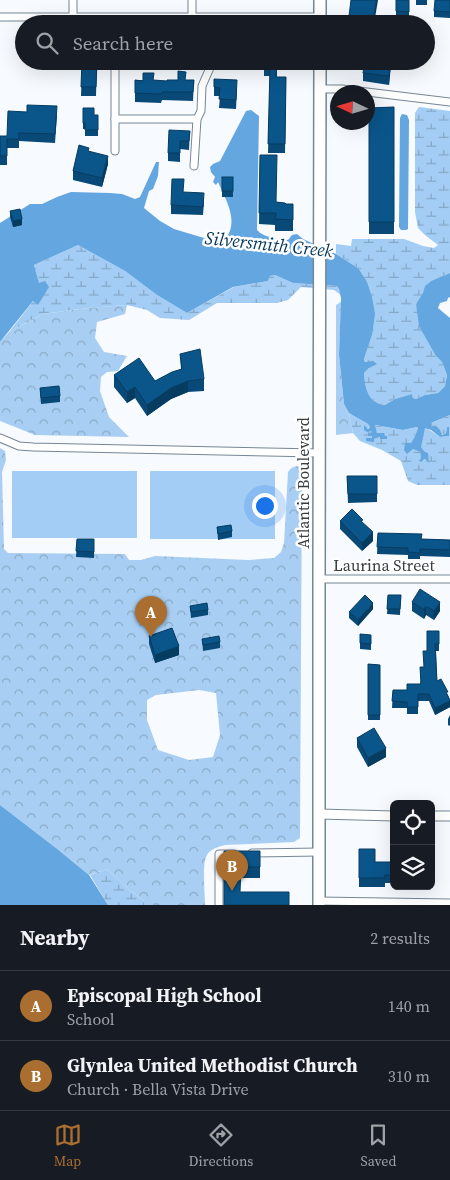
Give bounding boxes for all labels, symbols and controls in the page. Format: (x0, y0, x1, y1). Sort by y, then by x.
search box (15, 15, 435, 70)
icon: search (33, 29, 61, 57)
text: Search here (73, 30, 173, 56)
north arrow (330, 85, 375, 130)
water label: Silversmith Creek (204, 225, 335, 263)
street label: Atlantic Boulevard (292, 417, 314, 549)
your location (252, 493, 278, 519)
street label: Laurina Street (333, 554, 436, 576)
pin: A (135, 596, 167, 637)
map controls (390, 800, 435, 890)
button: locate (390, 800, 435, 845)
button: layers (390, 845, 435, 890)
pin: B (216, 850, 248, 891)
text: Nearby (20, 923, 90, 952)
text: 2 results (370, 927, 430, 949)
text: Episcopal High School (67, 982, 262, 1008)
text: A (31, 995, 41, 1017)
text: 140 m (388, 995, 430, 1017)
text: School (67, 1008, 115, 1030)
text: Glynlea United Methodist Church (67, 1052, 358, 1078)
text: B (31, 1065, 41, 1087)
text: 310 m (388, 1065, 430, 1087)
text: Church · Bella Vista Drive (67, 1078, 249, 1100)
tab: Map (54, 1121, 82, 1171)
tab: Directions (189, 1121, 253, 1171)
tab: Saved (361, 1121, 396, 1171)

